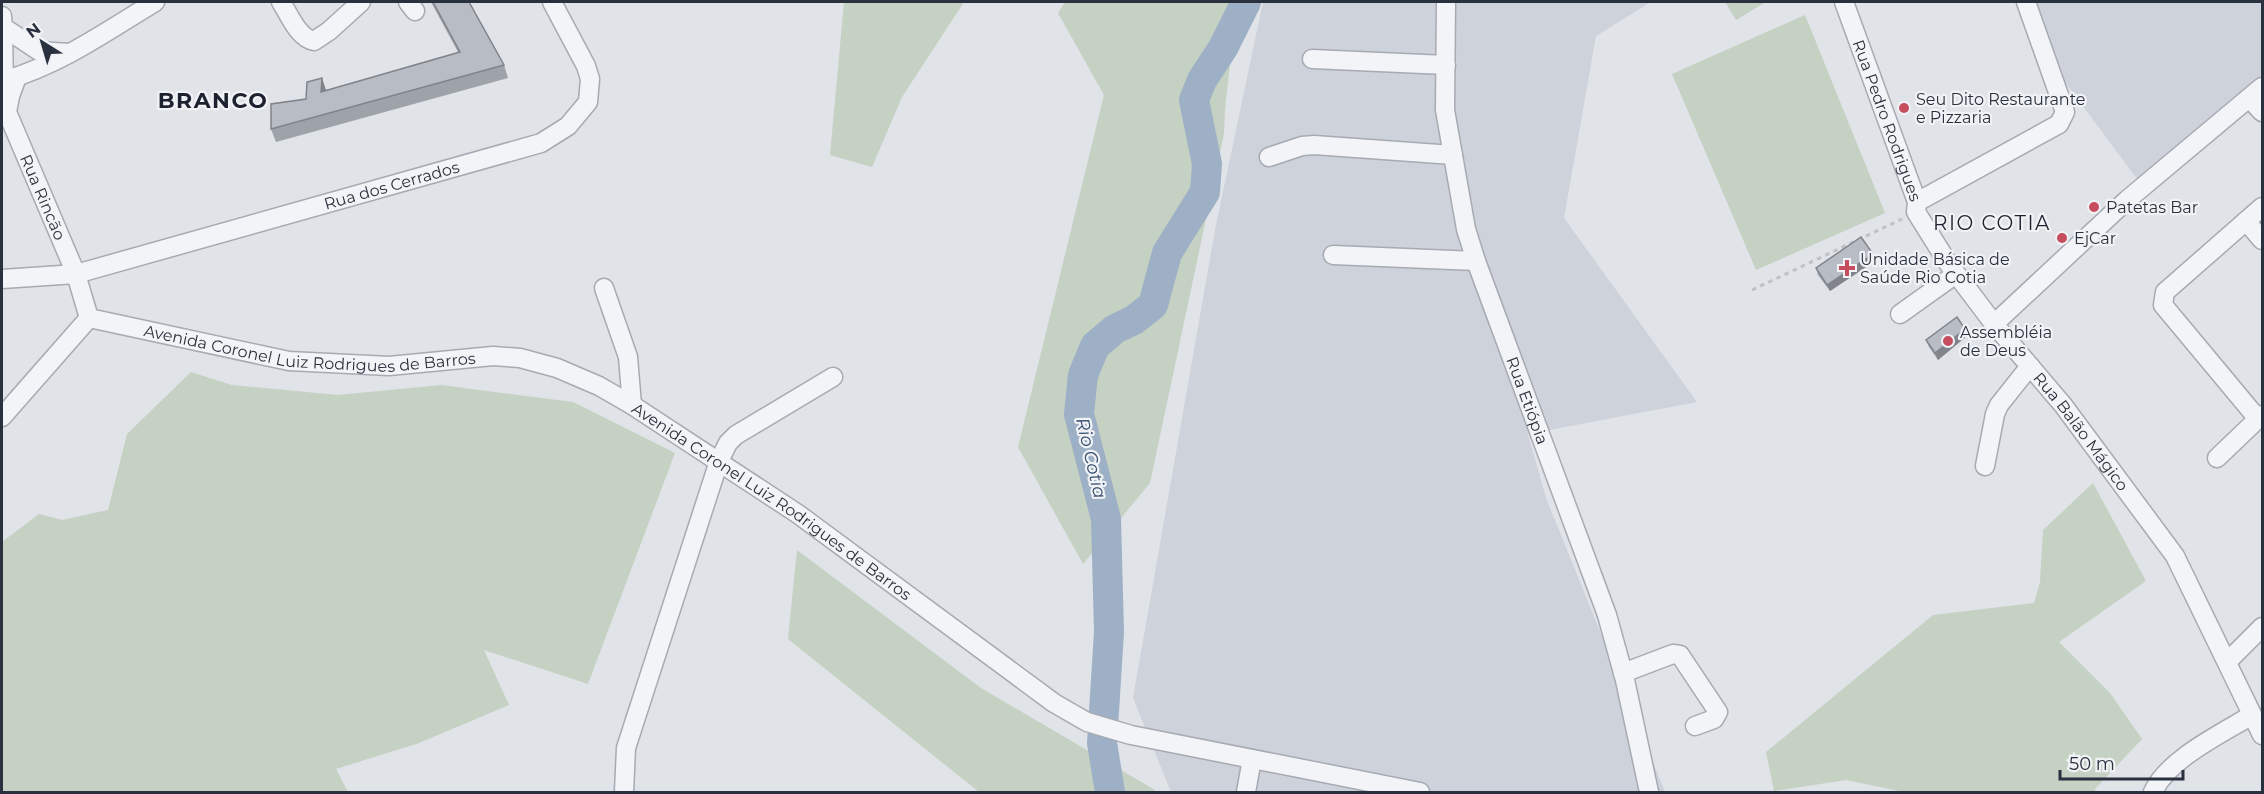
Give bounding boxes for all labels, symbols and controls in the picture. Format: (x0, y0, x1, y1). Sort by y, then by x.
north arrow (12, 12, 72, 72)
text: N (22, 19, 44, 42)
street label: Rua Pedro Rodrigues (1849, 37, 1925, 204)
district label: BRANCO (158, 87, 268, 114)
place label: Seu Dito Restaurante e Pizzaria (1916, 90, 2086, 127)
marker: Seu Dito Restaurante e Pizzaria (1897, 101, 1911, 115)
street label: Rua Rincão (16, 152, 69, 243)
street label: Rua dos Cerrados (322, 157, 462, 214)
place label: Patetas Bar (2106, 198, 2198, 217)
marker: Patetas Bar (2087, 200, 2101, 214)
district label: RIO COTIA (1933, 211, 2051, 235)
place label: EjCar (2074, 229, 2116, 248)
marker: EjCar (2055, 231, 2069, 245)
place label: Unidade Básica de Saúde Rio Cotia (1860, 250, 2010, 287)
marker: Unidade Básica de Saúde Rio Cotia (1838, 259, 1856, 277)
street label: Avenida Coronel Luiz Rodrigues de Barros (142, 321, 477, 376)
place label: Assembléia de Deus (1960, 323, 2052, 360)
marker: Assembléia de Deus (1941, 334, 1955, 348)
street label: Rua Etiópia (1502, 354, 1552, 447)
street label: Rua Balão Mágico (2029, 369, 2132, 495)
street label: Avenida Coronel Luiz Rodrigues de Barros (628, 399, 915, 604)
water label: Rio Cotia (1071, 416, 1111, 500)
scale bar (2060, 743, 2183, 781)
text: 50 m (2069, 753, 2115, 775)

